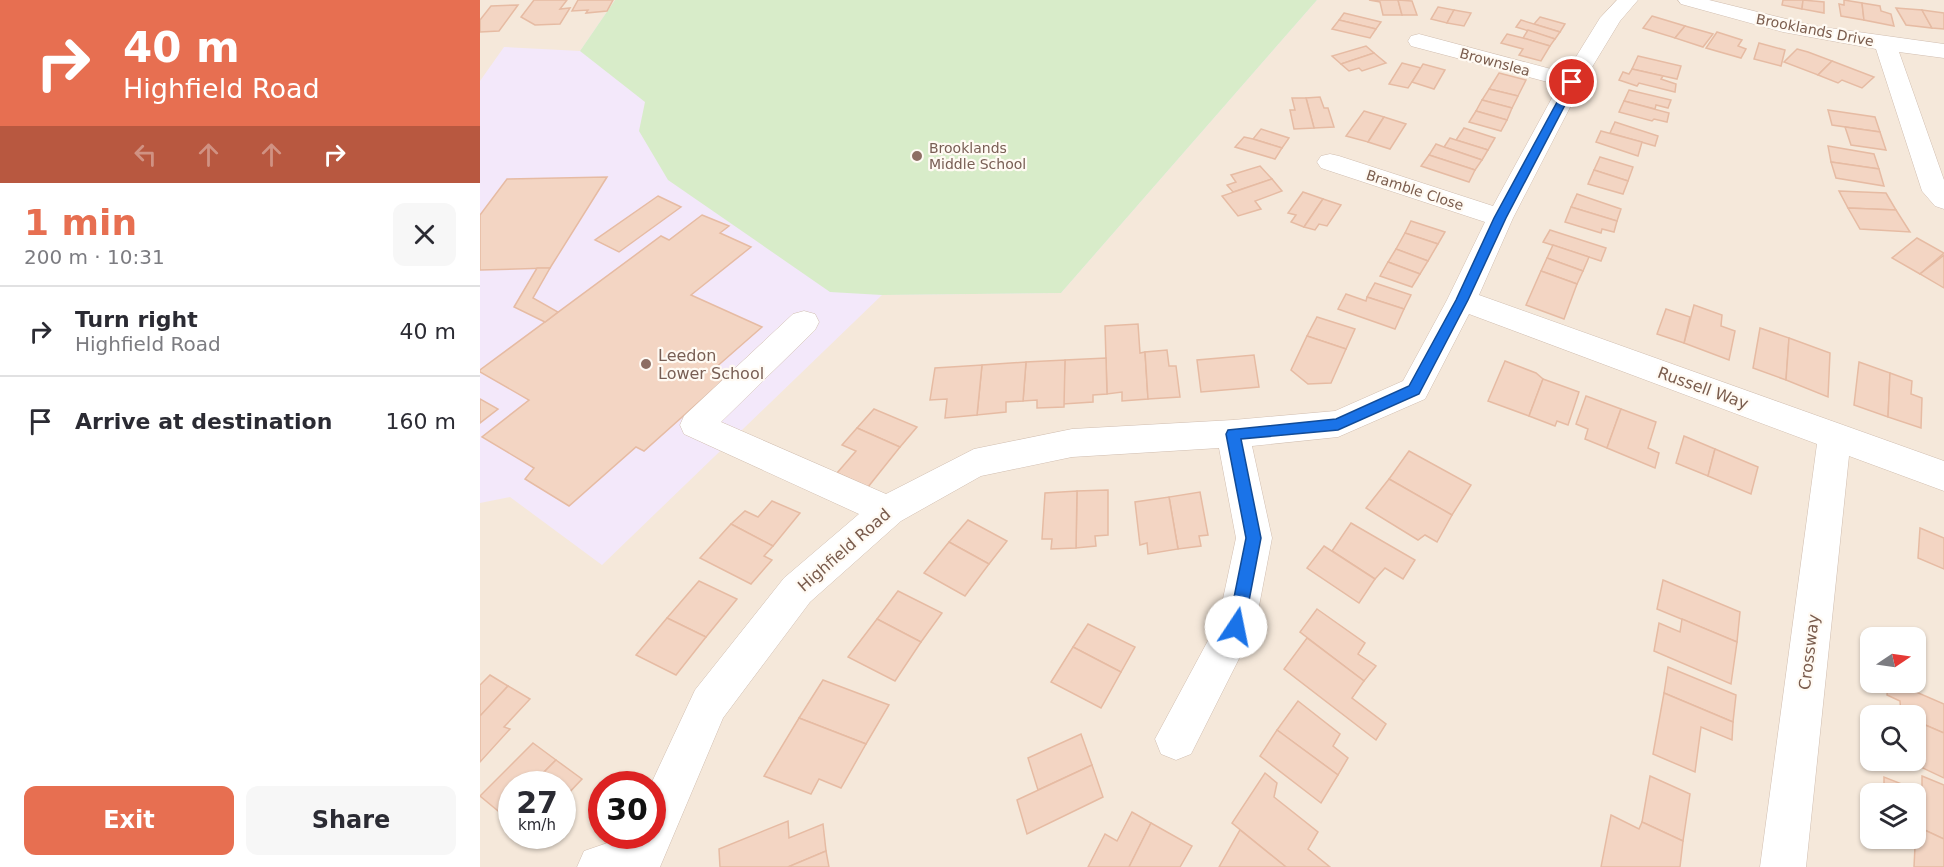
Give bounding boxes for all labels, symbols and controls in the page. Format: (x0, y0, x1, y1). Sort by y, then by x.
street label: Brooklands Drive (1755, 11, 1875, 49)
text: 40 m (123, 23, 240, 72)
icon: right (24, 24, 102, 102)
street label: Brownslea (1458, 45, 1532, 79)
pin (1546, 56, 1597, 107)
icon: arrive (1555, 65, 1588, 98)
text: Highfield Road (123, 73, 320, 104)
icon: left (129, 138, 162, 171)
icon: ahead (192, 138, 225, 171)
icon: ahead (255, 138, 288, 171)
icon: right (318, 138, 351, 171)
place label: Brooklands Middle School (929, 140, 1026, 172)
marker: Brooklands Middle School (910, 149, 924, 163)
street label: Bramble Close (1364, 167, 1466, 213)
text: 1 min (24, 202, 137, 243)
button: close (393, 203, 456, 266)
text: 200 m · 10:31 (24, 245, 165, 269)
text: Turn right (75, 307, 198, 332)
icon: right (24, 315, 57, 348)
text: 40 m (400, 319, 456, 344)
text: Highfield Road (75, 332, 221, 356)
place label: Leedon Lower School (658, 346, 764, 383)
marker: Leedon Lower School (639, 357, 653, 371)
street label: Russell Way (1655, 363, 1751, 413)
icon: arrive (24, 405, 57, 438)
text: Arrive at destination (75, 409, 332, 434)
text: 160 m (386, 409, 456, 434)
street label: Highfield Road (794, 505, 894, 595)
position arrow (1204, 595, 1268, 659)
street label: Crossway (1795, 613, 1823, 691)
north arrow (1860, 627, 1926, 693)
map controls (1860, 627, 1926, 849)
button: search (1860, 705, 1926, 771)
speed limit sign: 30 (588, 771, 666, 849)
button: layers (1860, 783, 1926, 849)
text: 27 (516, 785, 558, 820)
button: Exit (24, 786, 234, 855)
button: Share (246, 786, 456, 855)
text: km/h (518, 816, 556, 834)

